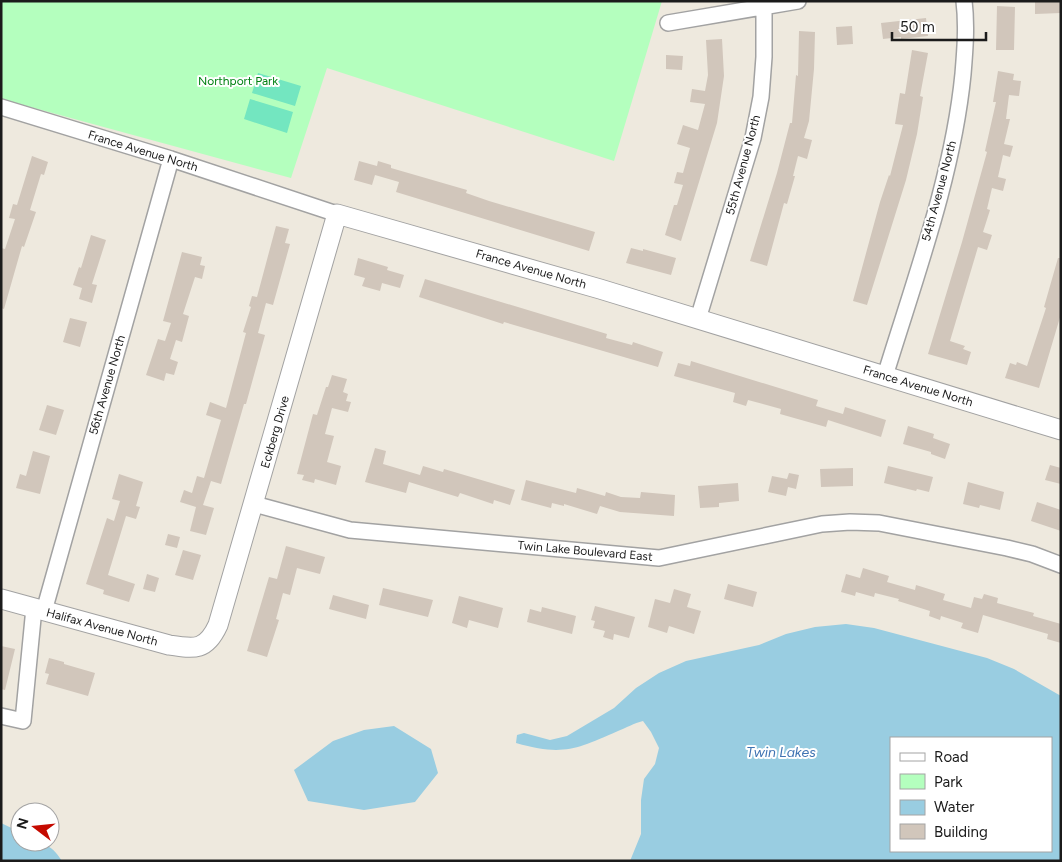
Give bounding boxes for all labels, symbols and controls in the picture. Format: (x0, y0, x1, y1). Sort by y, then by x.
scale bar (892, 10, 986, 42)
text: 50 m (900, 18, 935, 36)
park label: Northport Park (198, 74, 278, 88)
street label: 55th Avenue North (723, 113, 763, 217)
street label: France Avenue North (86, 128, 200, 174)
street label: 54th Avenue North (919, 139, 959, 243)
street label: France Avenue North (474, 247, 588, 292)
street label: 56th Avenue North (86, 333, 128, 436)
street label: France Avenue North (861, 363, 975, 409)
street label: Eckberg Drive (258, 394, 292, 470)
street label: Twin Lake Boulevard East (517, 538, 654, 564)
street label: Halifax Avenue North (45, 605, 160, 649)
legend (890, 737, 1052, 852)
water label: Twin Lakes (746, 744, 816, 761)
text: Road (934, 748, 969, 766)
text: Park (934, 773, 963, 791)
text: Water (934, 798, 974, 816)
north arrow (10, 802, 60, 852)
text: N (13, 816, 33, 831)
text: Building (934, 823, 988, 841)

